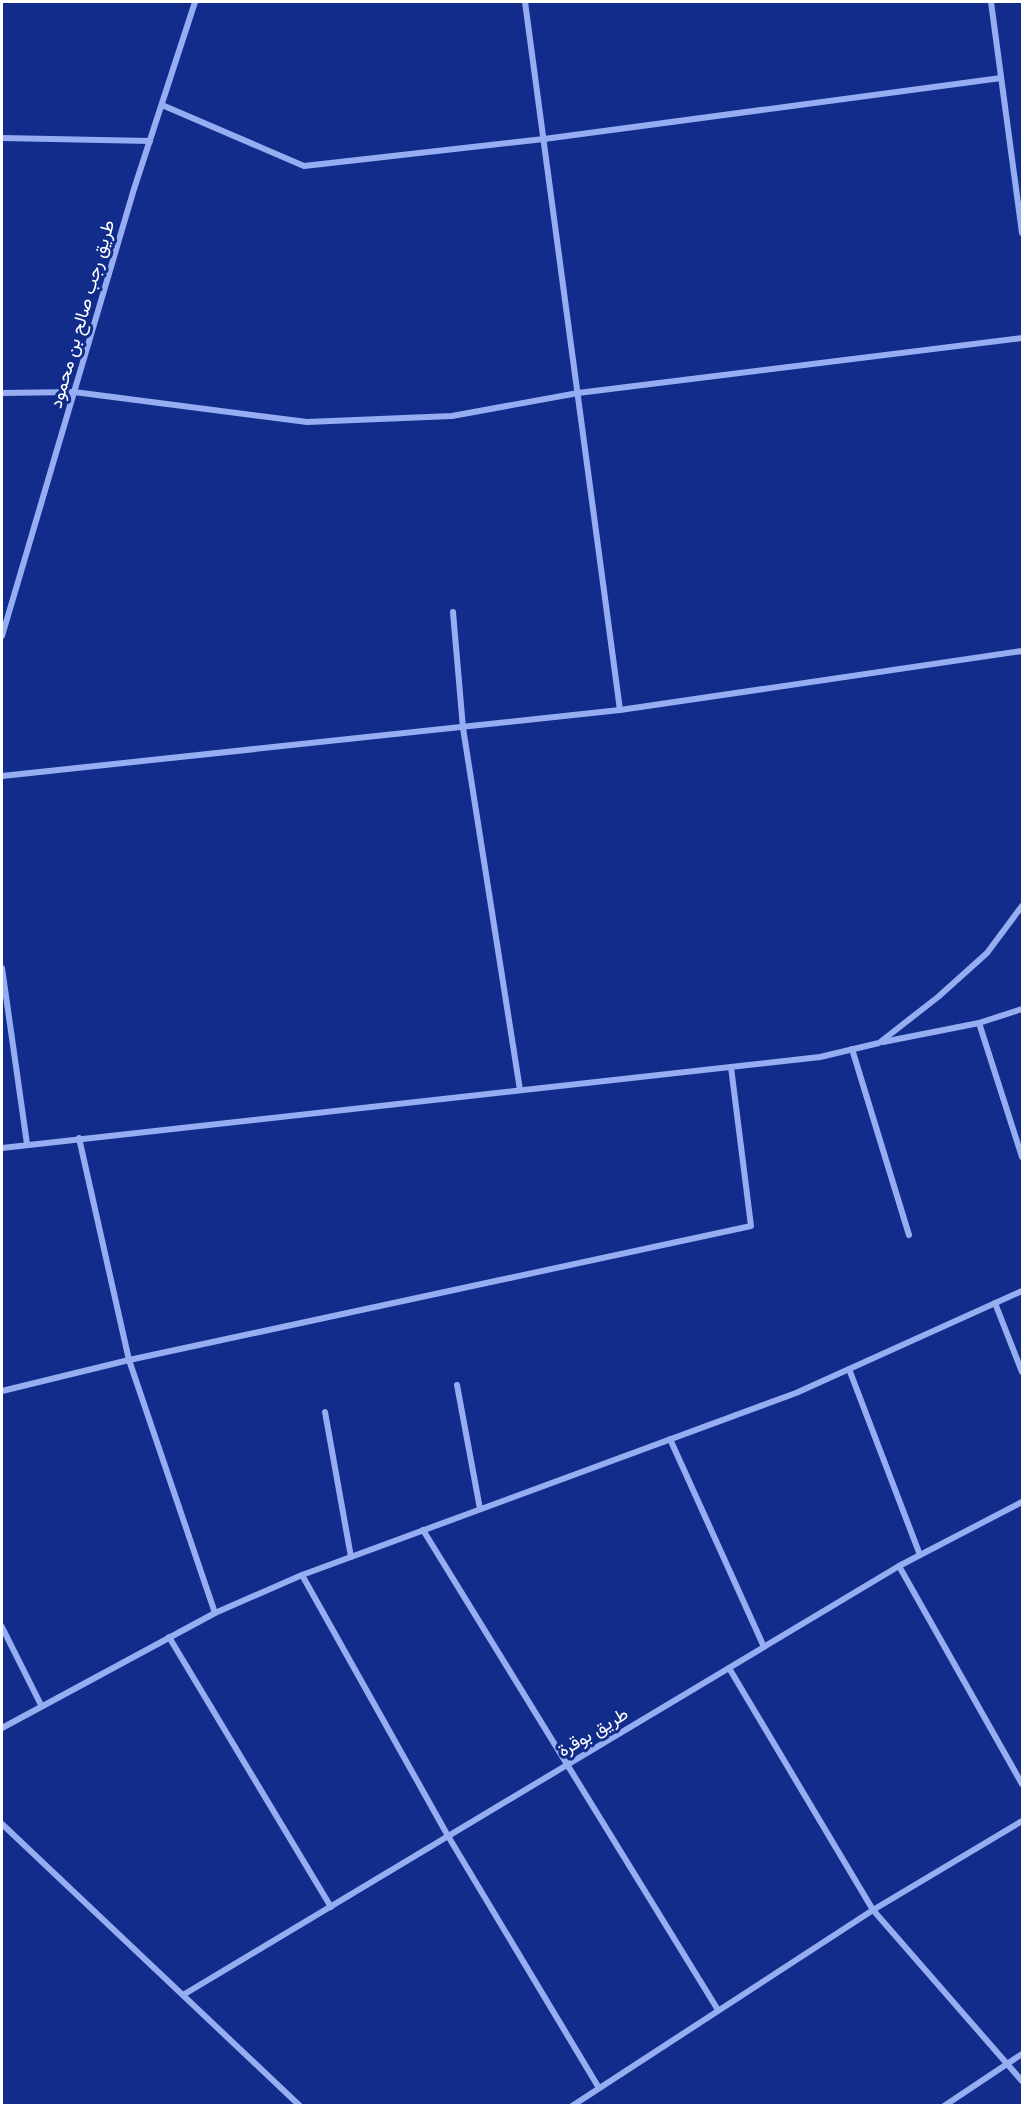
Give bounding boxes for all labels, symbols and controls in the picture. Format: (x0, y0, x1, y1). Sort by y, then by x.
street label: طريق رجب صالح بن محمود (44, 217, 120, 411)
street label: طريق بوقرة (553, 1702, 633, 1762)

